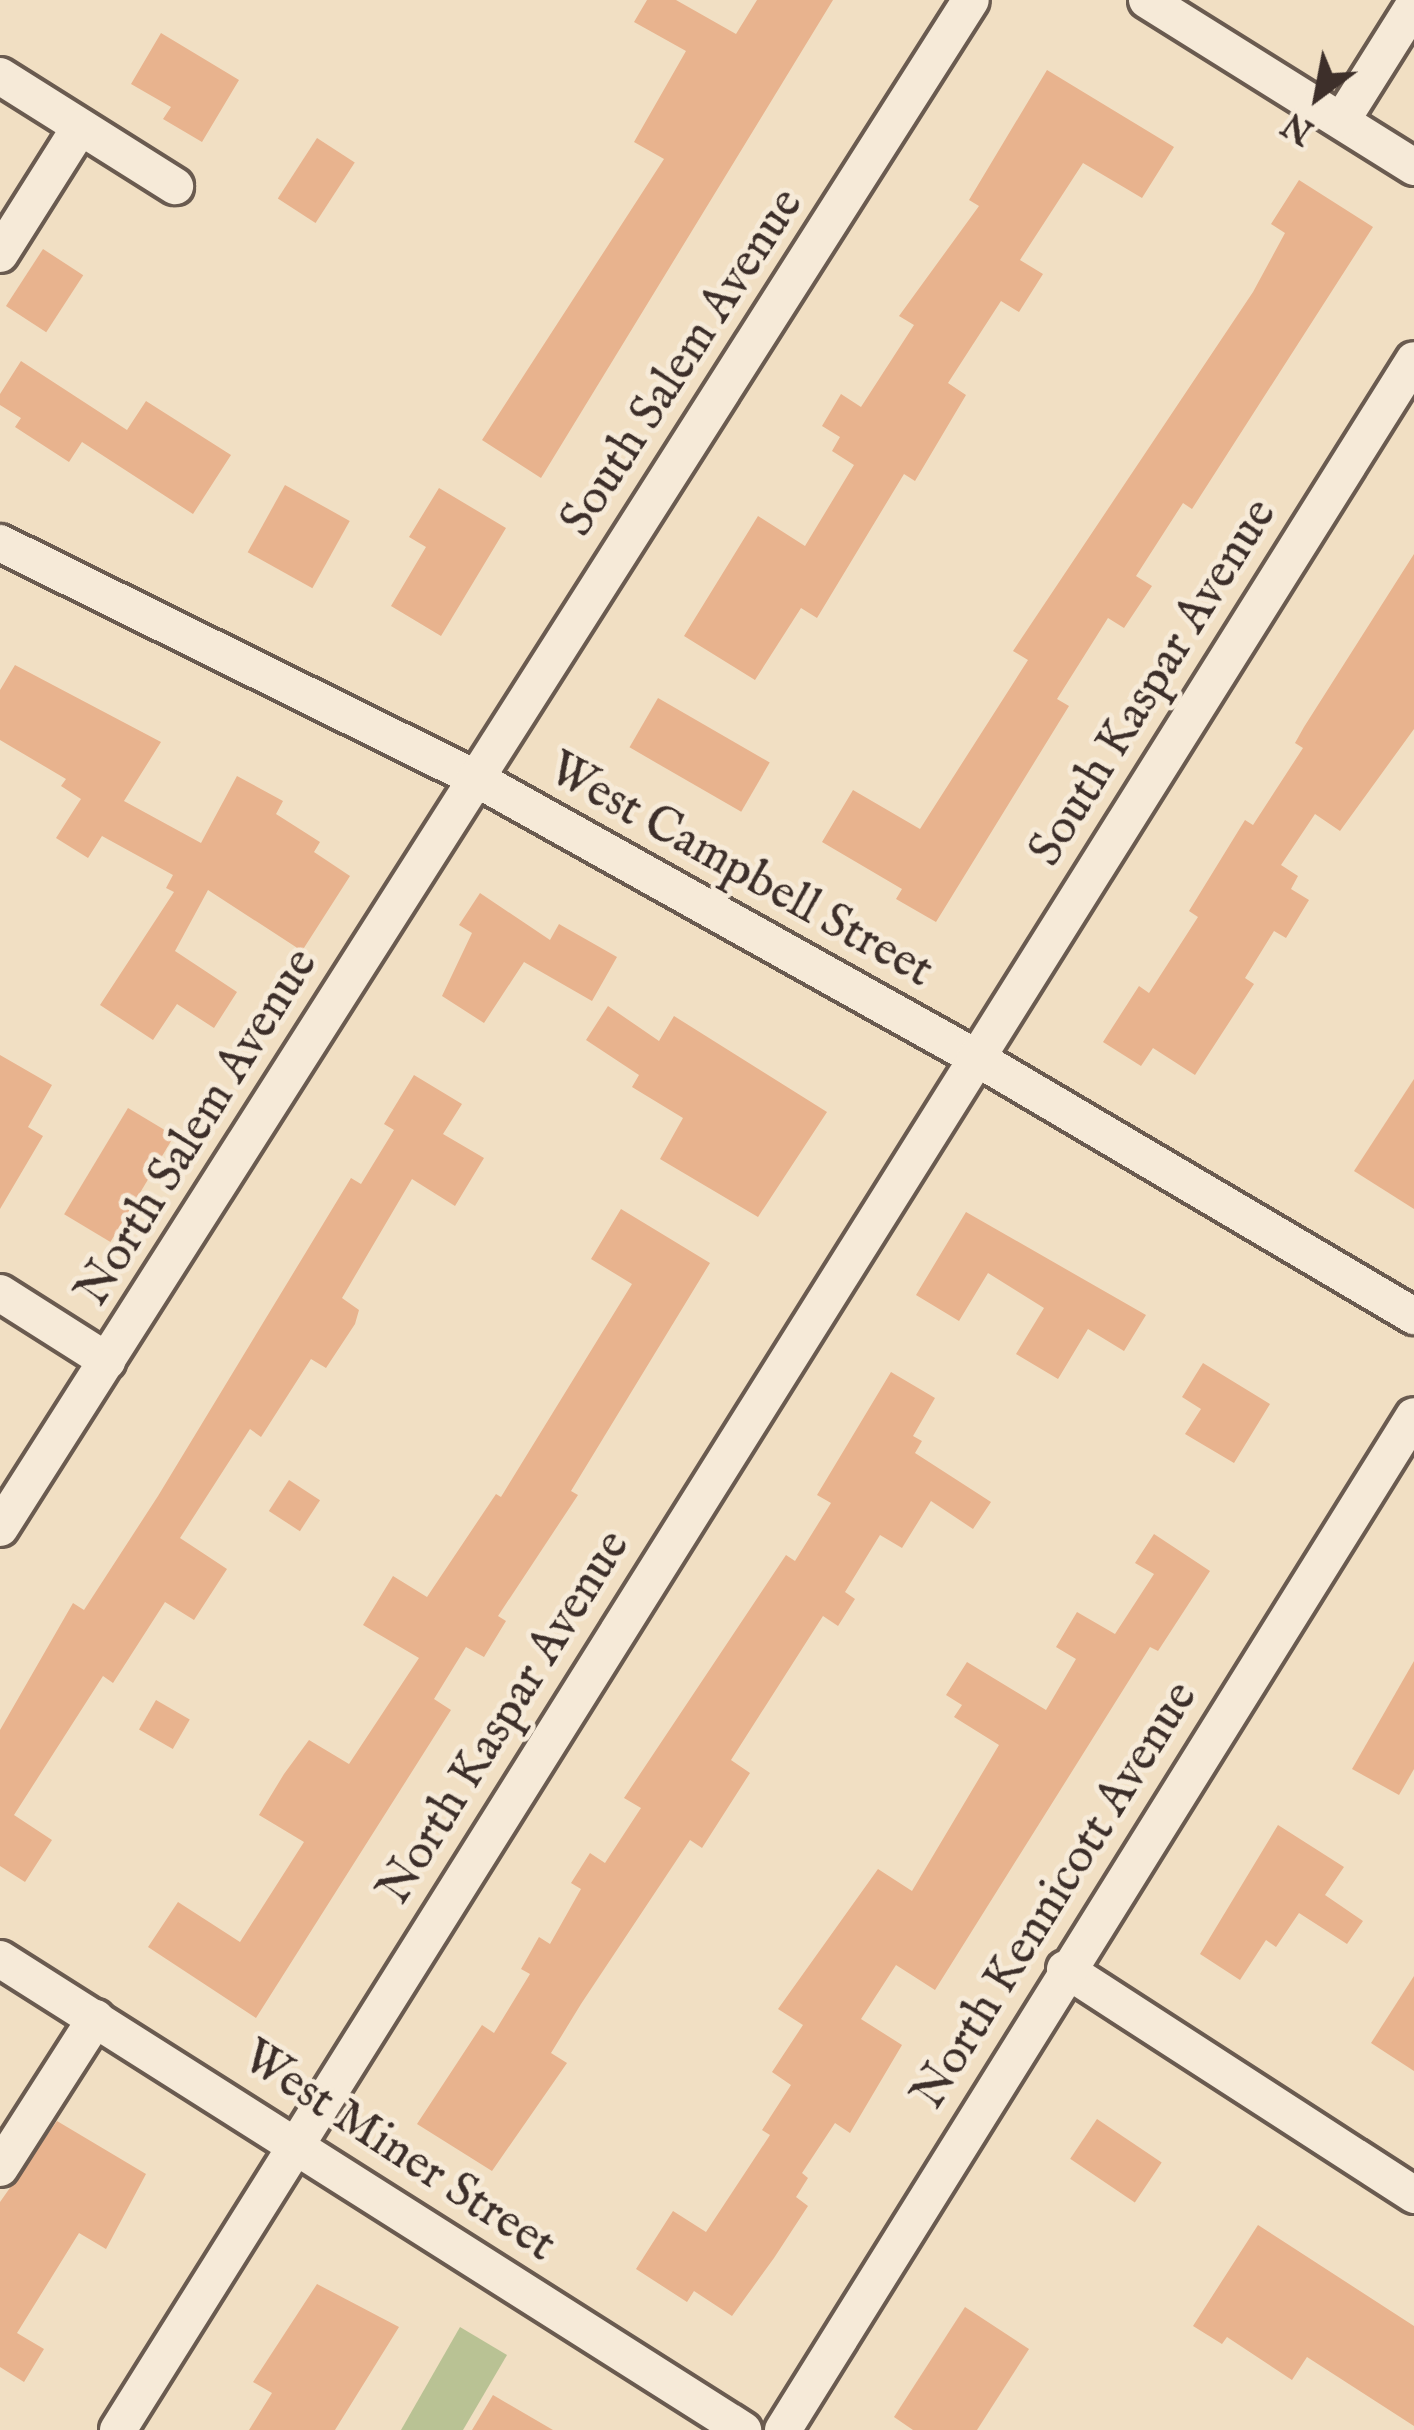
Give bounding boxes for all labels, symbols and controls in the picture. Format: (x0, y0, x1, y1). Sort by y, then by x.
north arrow (1258, 36, 1378, 156)
text: N (1276, 101, 1322, 152)
street label: South Salem Avenue (549, 179, 817, 547)
street label: South Kaspar Avenue (1018, 489, 1290, 877)
street label: West Campbell Street (538, 741, 942, 1001)
street label: North Salem Avenue (65, 939, 331, 1317)
street label: North Kaspar Avenue (367, 1520, 643, 1916)
street label: North Kennicott Avenue (901, 1672, 1211, 2120)
street label: West Miner Street (230, 2029, 566, 2275)

